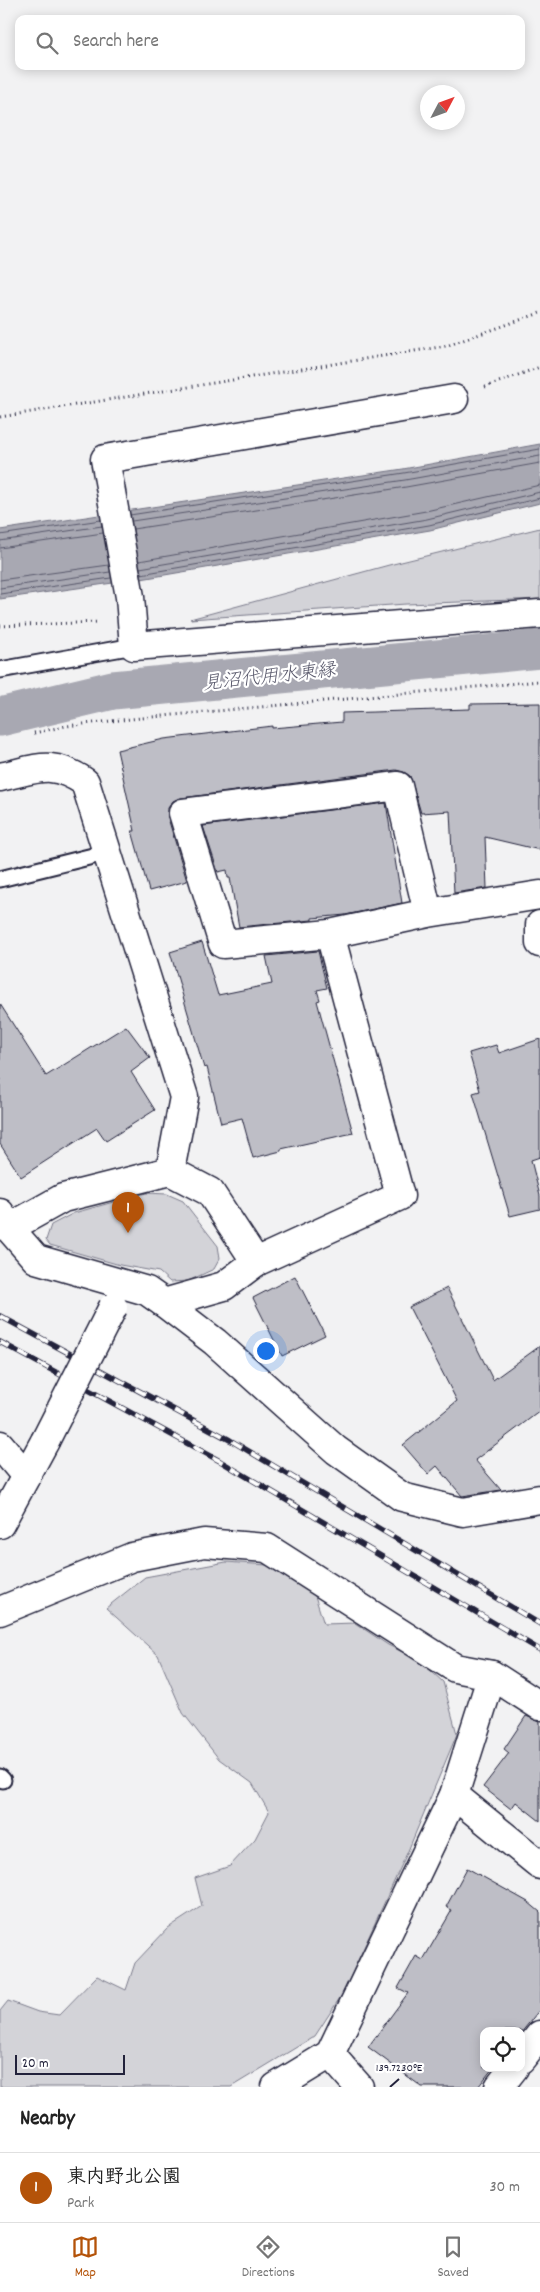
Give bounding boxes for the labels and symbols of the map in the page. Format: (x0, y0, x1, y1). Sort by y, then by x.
north arrow (420, 85, 465, 130)
water label: 見沼代用水東縁 (202, 658, 339, 699)
pin: 1 (112, 1192, 144, 1233)
your location (253, 1338, 279, 1364)
scale bar (15, 2052, 125, 2075)
text: 139.7230°E (376, 2060, 423, 2077)

